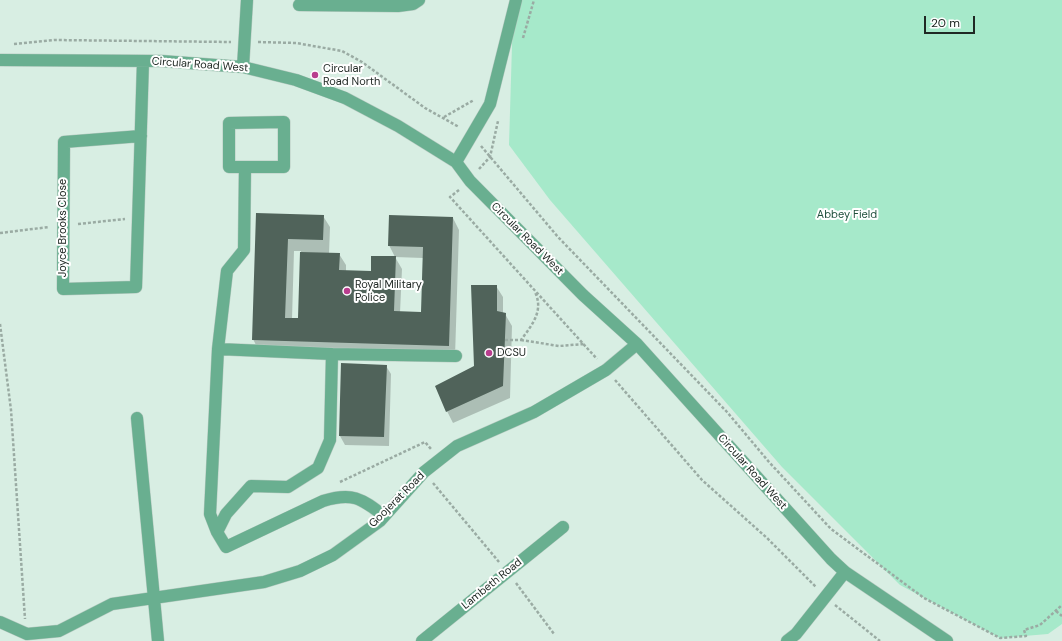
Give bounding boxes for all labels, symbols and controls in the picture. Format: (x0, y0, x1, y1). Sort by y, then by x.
scale bar (926, 8, 977, 34)
text: 20 m (931, 15, 960, 31)
street label: Circular Road West (151, 55, 249, 75)
place label: Circular Road North (323, 62, 380, 88)
marker: Circular Road North (310, 70, 320, 80)
street label: Joyce Brooks Close (56, 179, 70, 277)
street label: Circular Road West (488, 200, 566, 278)
park label: Abbey Field (817, 208, 877, 222)
place label: Royal Military Police (355, 278, 422, 304)
marker: Royal Military Police (342, 286, 352, 296)
place label: DCSU (497, 346, 526, 360)
marker: DCSU (484, 348, 494, 358)
street label: Circular Road West (715, 432, 789, 512)
street label: Goojerat Road (367, 470, 427, 530)
street label: Lambeth Road (459, 556, 525, 612)

